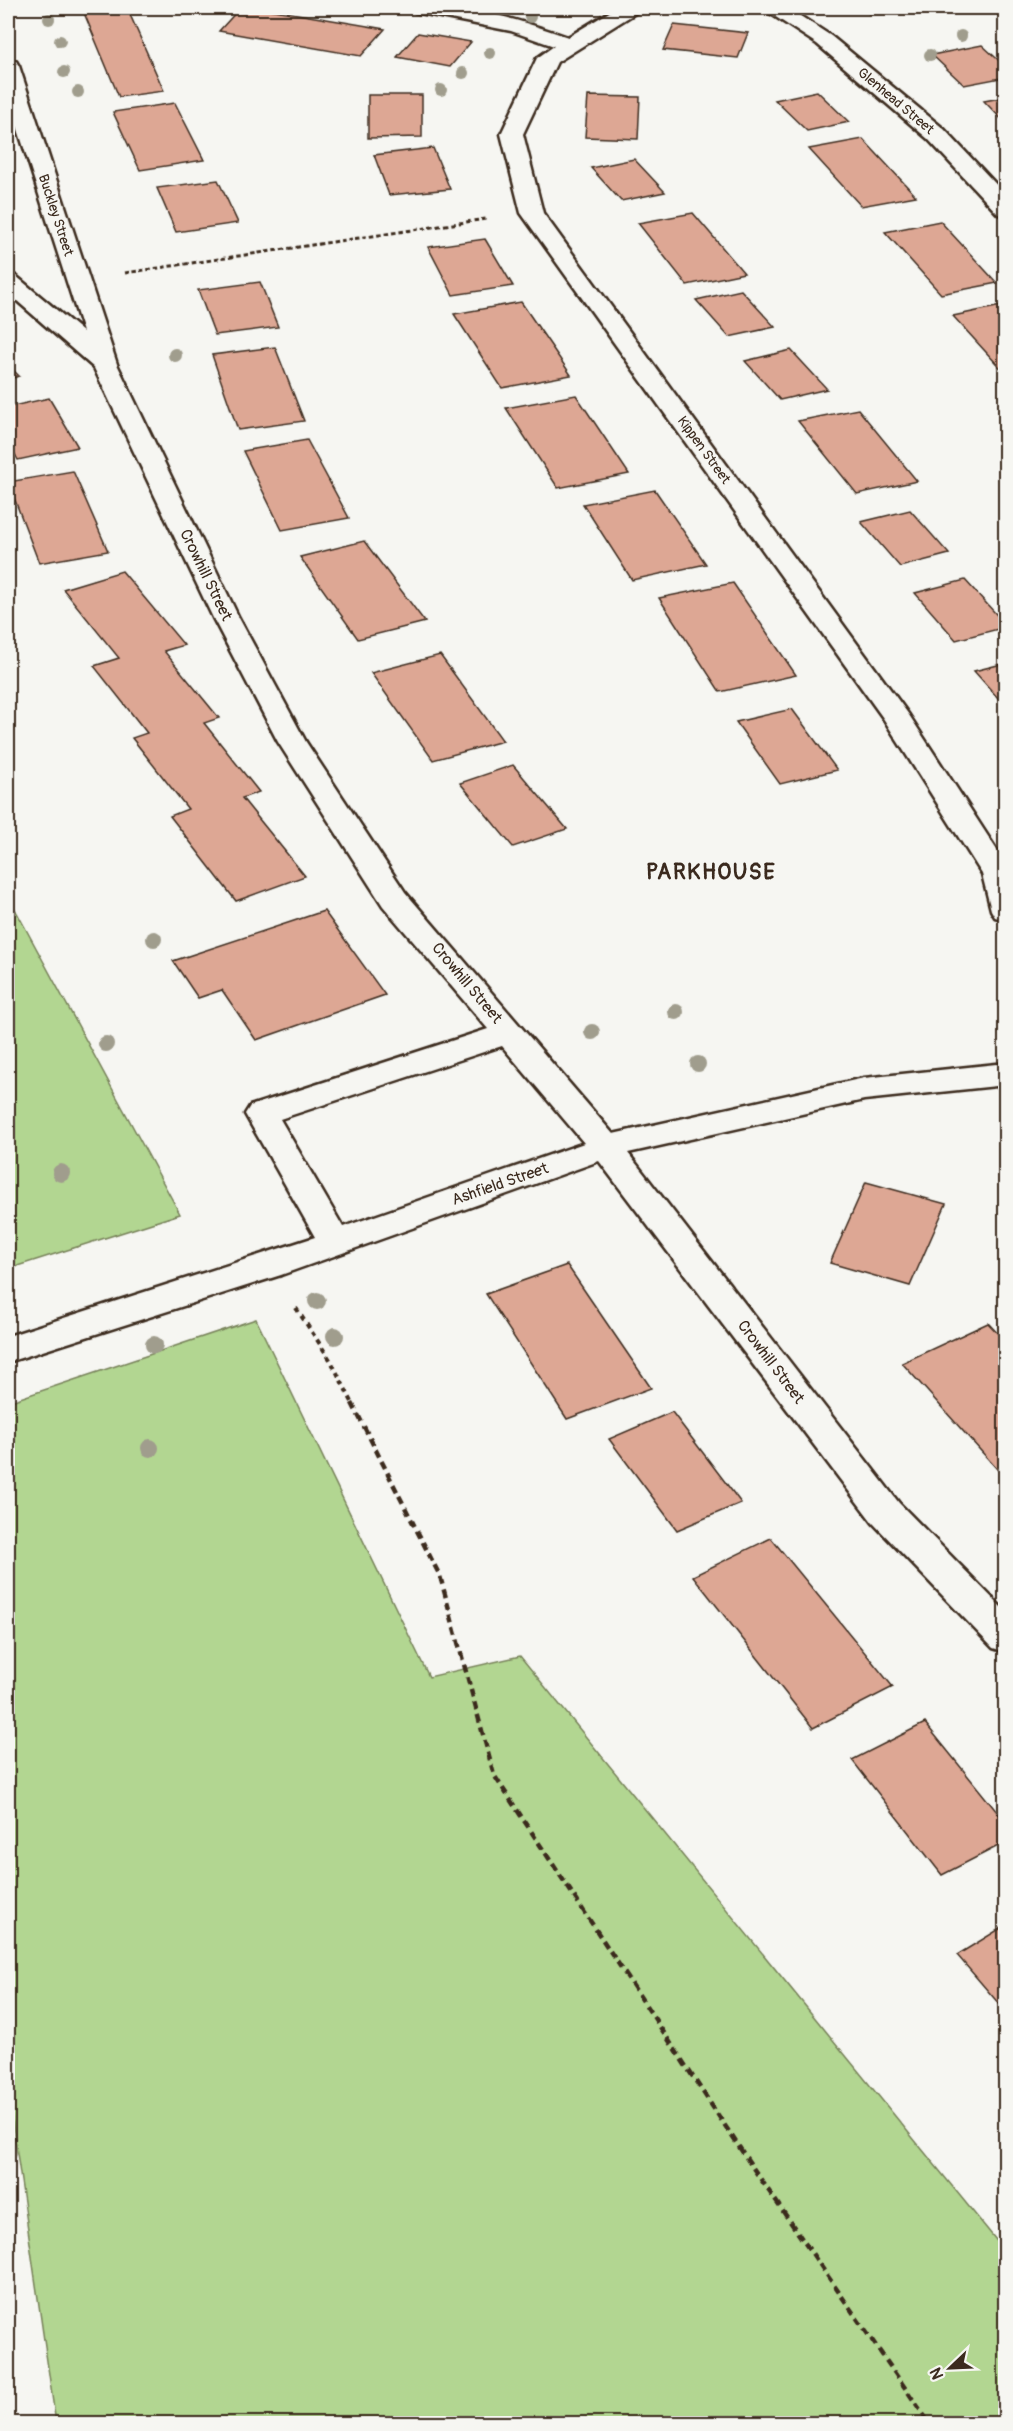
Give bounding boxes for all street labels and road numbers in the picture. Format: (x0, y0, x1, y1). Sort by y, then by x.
street label: Glenhead Street (854, 64, 938, 138)
street label: Buckley Street (35, 172, 77, 258)
street label: Kippen Street (674, 413, 735, 488)
street label: Crowhill Street (175, 526, 237, 625)
street label: Crowhill Street (427, 938, 507, 1028)
street label: Ashfield Street (449, 1158, 551, 1210)
street label: Crowhill Street (733, 1316, 809, 1408)

